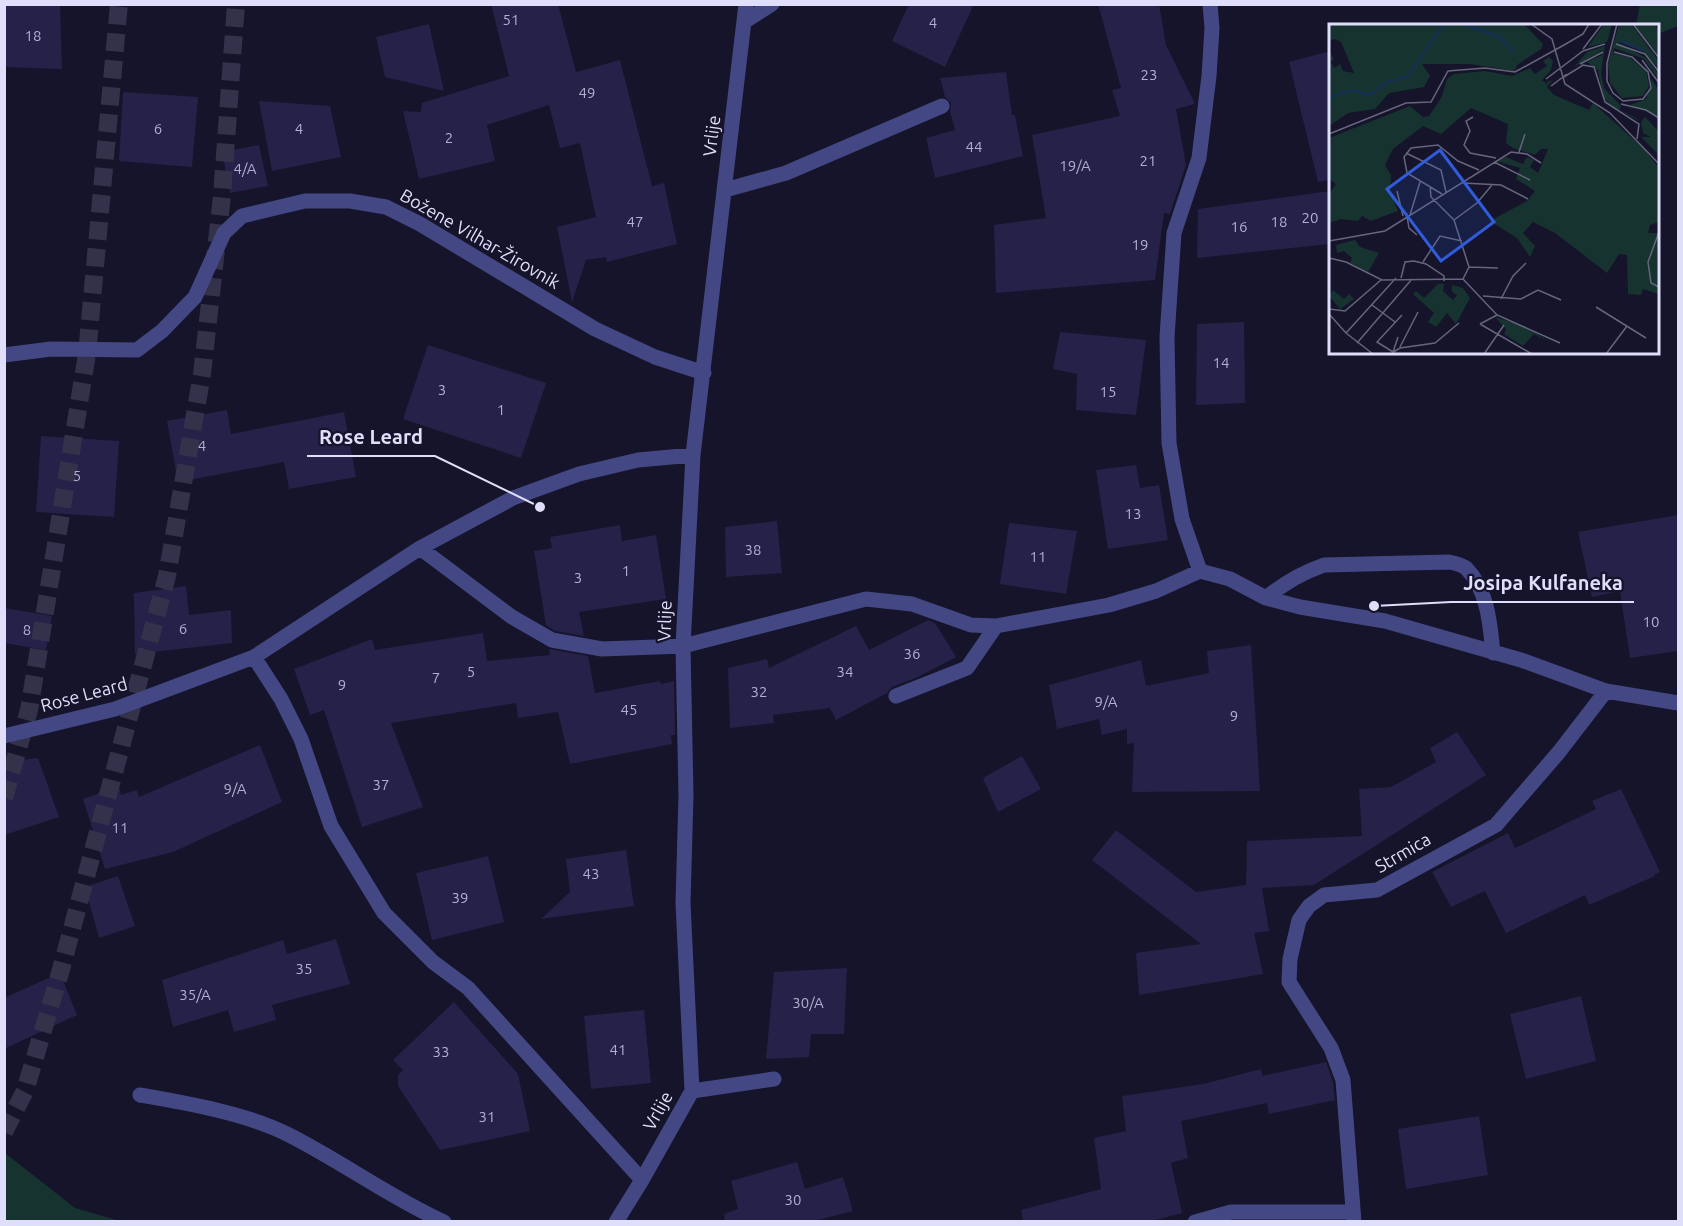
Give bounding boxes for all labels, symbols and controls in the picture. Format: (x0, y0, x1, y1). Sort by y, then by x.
house number: 51 (503, 11, 519, 28)
house number: 4 (929, 14, 937, 31)
inset map (1329, 24, 1659, 354)
house number: 18 (25, 27, 41, 44)
house number: 23 (1141, 66, 1157, 83)
house number: 49 (579, 84, 595, 101)
street label: Vrlije (699, 114, 723, 158)
house number: 6 (154, 120, 162, 137)
house number: 4 (295, 120, 303, 137)
house number: 2 (445, 129, 453, 146)
house number: 44 (966, 138, 982, 155)
house number: 21 (1140, 152, 1156, 169)
house number: 19/A (1059, 157, 1091, 174)
house number: 4/A (233, 160, 257, 177)
street label: Božene Vilhar-Žirovnik (397, 183, 564, 292)
house number: 20 (1302, 209, 1318, 226)
house number: 47 (627, 213, 643, 230)
house number: 18 (1271, 213, 1287, 230)
house number: 16 (1231, 218, 1247, 235)
house number: 19 (1132, 236, 1148, 253)
house number: 14 (1213, 354, 1229, 371)
house number: 3 (438, 381, 446, 398)
house number: 15 (1100, 383, 1116, 400)
house number: 1 (497, 401, 505, 418)
callout: Rose Leard (307, 418, 435, 456)
text: Rose Leard (319, 425, 423, 448)
house number: 4 (198, 437, 206, 454)
house number: 5 (73, 467, 81, 484)
house number: 13 (1125, 505, 1141, 522)
house number: 38 (745, 541, 761, 558)
house number: 11 (1030, 548, 1046, 565)
house number: 1 (622, 562, 630, 579)
callout: Josipa Kulfaneka (1451, 564, 1634, 602)
house number: 3 (574, 569, 582, 586)
text: Josipa Kulfaneka (1463, 571, 1623, 594)
street label: Vrlije (653, 600, 675, 642)
house number: 10 (1643, 613, 1659, 630)
house number: 6 (179, 620, 187, 637)
house number: 8 (23, 621, 31, 638)
house number: 36 (904, 645, 920, 662)
house number: 5 (467, 663, 475, 680)
house number: 34 (837, 663, 853, 680)
house number: 7 (432, 669, 440, 686)
street label: Rose Leard (38, 673, 129, 715)
house number: 9 (338, 676, 346, 693)
house number: 32 (751, 683, 767, 700)
house number: 9/A (1094, 693, 1118, 710)
house number: 45 (621, 701, 637, 718)
house number: 9 (1230, 707, 1238, 724)
house number: 37 (373, 776, 389, 793)
house number: 9/A (223, 780, 247, 797)
house number: 11 (112, 819, 128, 836)
street label: Strmica (1371, 828, 1434, 876)
house number: 43 (583, 865, 599, 882)
house number: 39 (452, 889, 468, 906)
house number: 35 (296, 960, 312, 977)
house number: 35/A (179, 986, 211, 1003)
house number: 30/A (792, 994, 824, 1011)
house number: 41 (610, 1041, 626, 1058)
house number: 33 (433, 1043, 449, 1060)
street label: Vrlije (638, 1088, 676, 1133)
house number: 31 (479, 1108, 495, 1125)
house number: 30 (785, 1191, 801, 1208)

